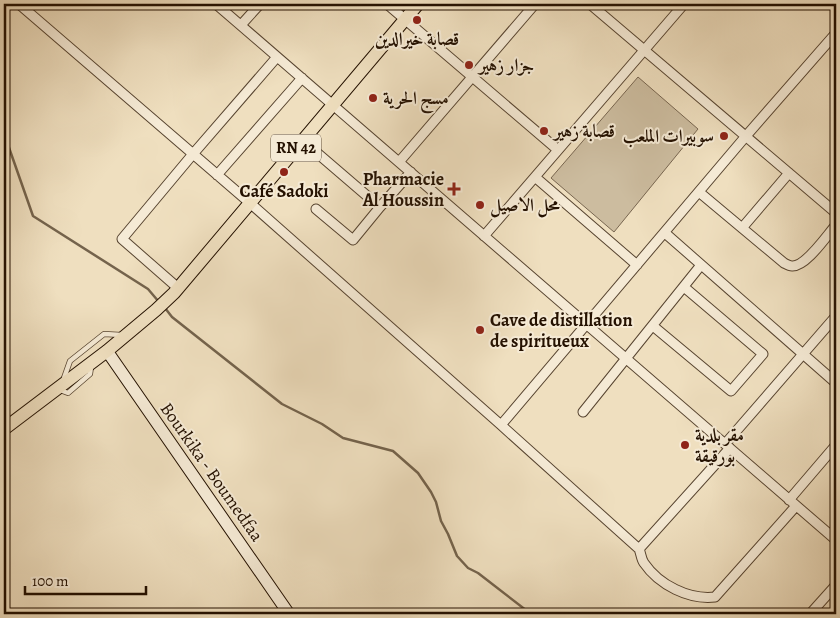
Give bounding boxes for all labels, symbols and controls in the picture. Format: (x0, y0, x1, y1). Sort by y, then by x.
marker: قصابة خيرالدين (411, 14, 423, 26)
place label: قصابة خيرالدين (375, 27, 459, 51)
place label: جزار زهير (477, 53, 534, 77)
marker: جزار زهير (463, 59, 475, 71)
place label: مسج الحرية (383, 86, 449, 114)
marker: مسج الحرية (367, 92, 379, 104)
place label: قصابة زهير (552, 119, 615, 143)
place label: سوبيرات الملعب (623, 124, 714, 148)
marker: قصابة زهير (538, 125, 550, 137)
marker: سوبيرات الملعب (718, 130, 730, 142)
road number: RN 42 (271, 134, 321, 162)
marker: Café Sadoki (278, 166, 290, 178)
place label: Pharmacie Al Houssin (362, 167, 444, 212)
place label: Café Sadoki (240, 179, 328, 203)
marker: Pharmacie Al Houssin (448, 183, 460, 195)
place label: محل الاصيل (490, 193, 561, 218)
marker: محل الاصيل (474, 199, 486, 211)
place label: Cave de distillation de spiritueux (490, 308, 633, 353)
marker: Cave de distillation de spiritueux (474, 324, 486, 336)
street label: Bourkika - Boumedfaa (155, 398, 269, 547)
place label: مقر بلدية بورقيقة (695, 423, 744, 468)
marker: مقر بلدية بورقيقة (679, 439, 691, 451)
scale bar (25, 563, 146, 595)
text: 100 m (32, 571, 69, 591)

